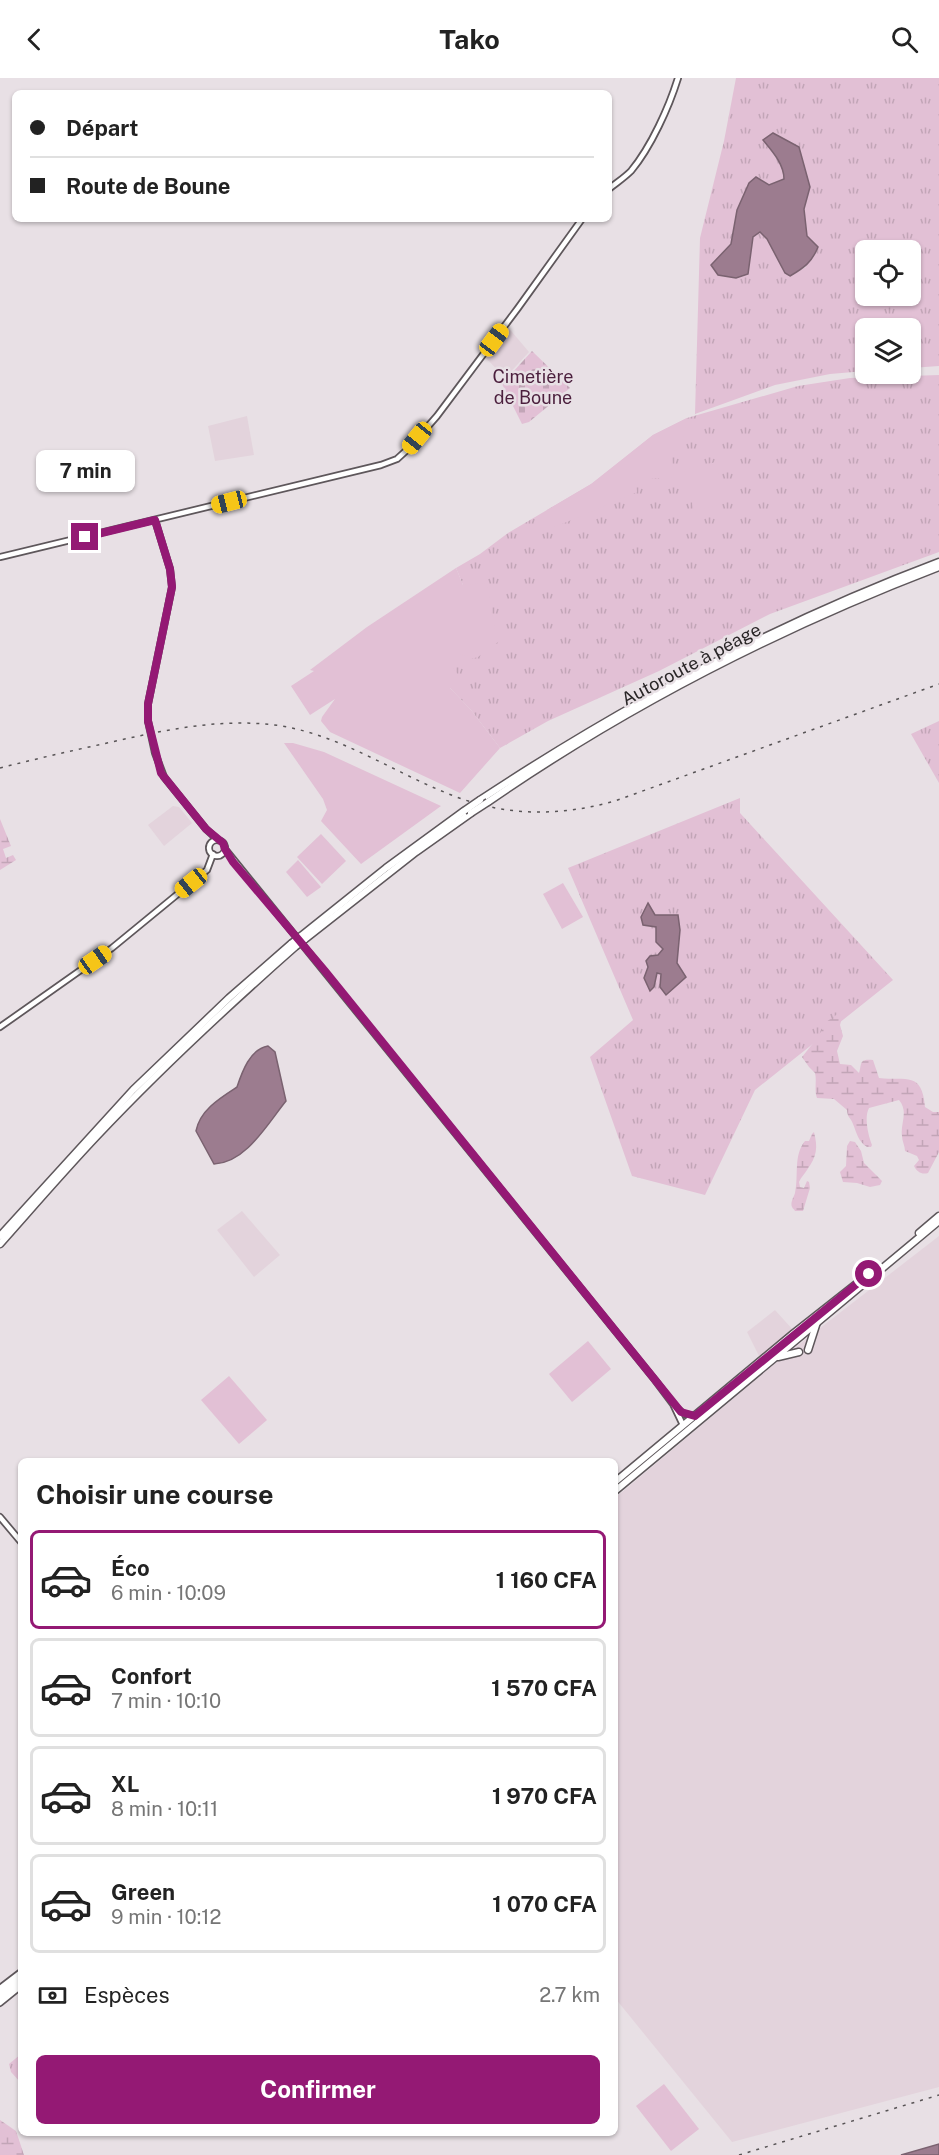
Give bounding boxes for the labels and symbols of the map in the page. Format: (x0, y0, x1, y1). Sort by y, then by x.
car (476, 320, 512, 360)
park label: Cimetière de Boune (492, 366, 574, 408)
car (399, 418, 435, 458)
callout: 7 min (36, 450, 134, 492)
car (209, 489, 249, 515)
route end (71, 523, 98, 550)
street label: Autoroute à péage (618, 618, 764, 710)
car (171, 865, 211, 901)
car (75, 942, 115, 978)
route start (855, 1260, 882, 1287)

